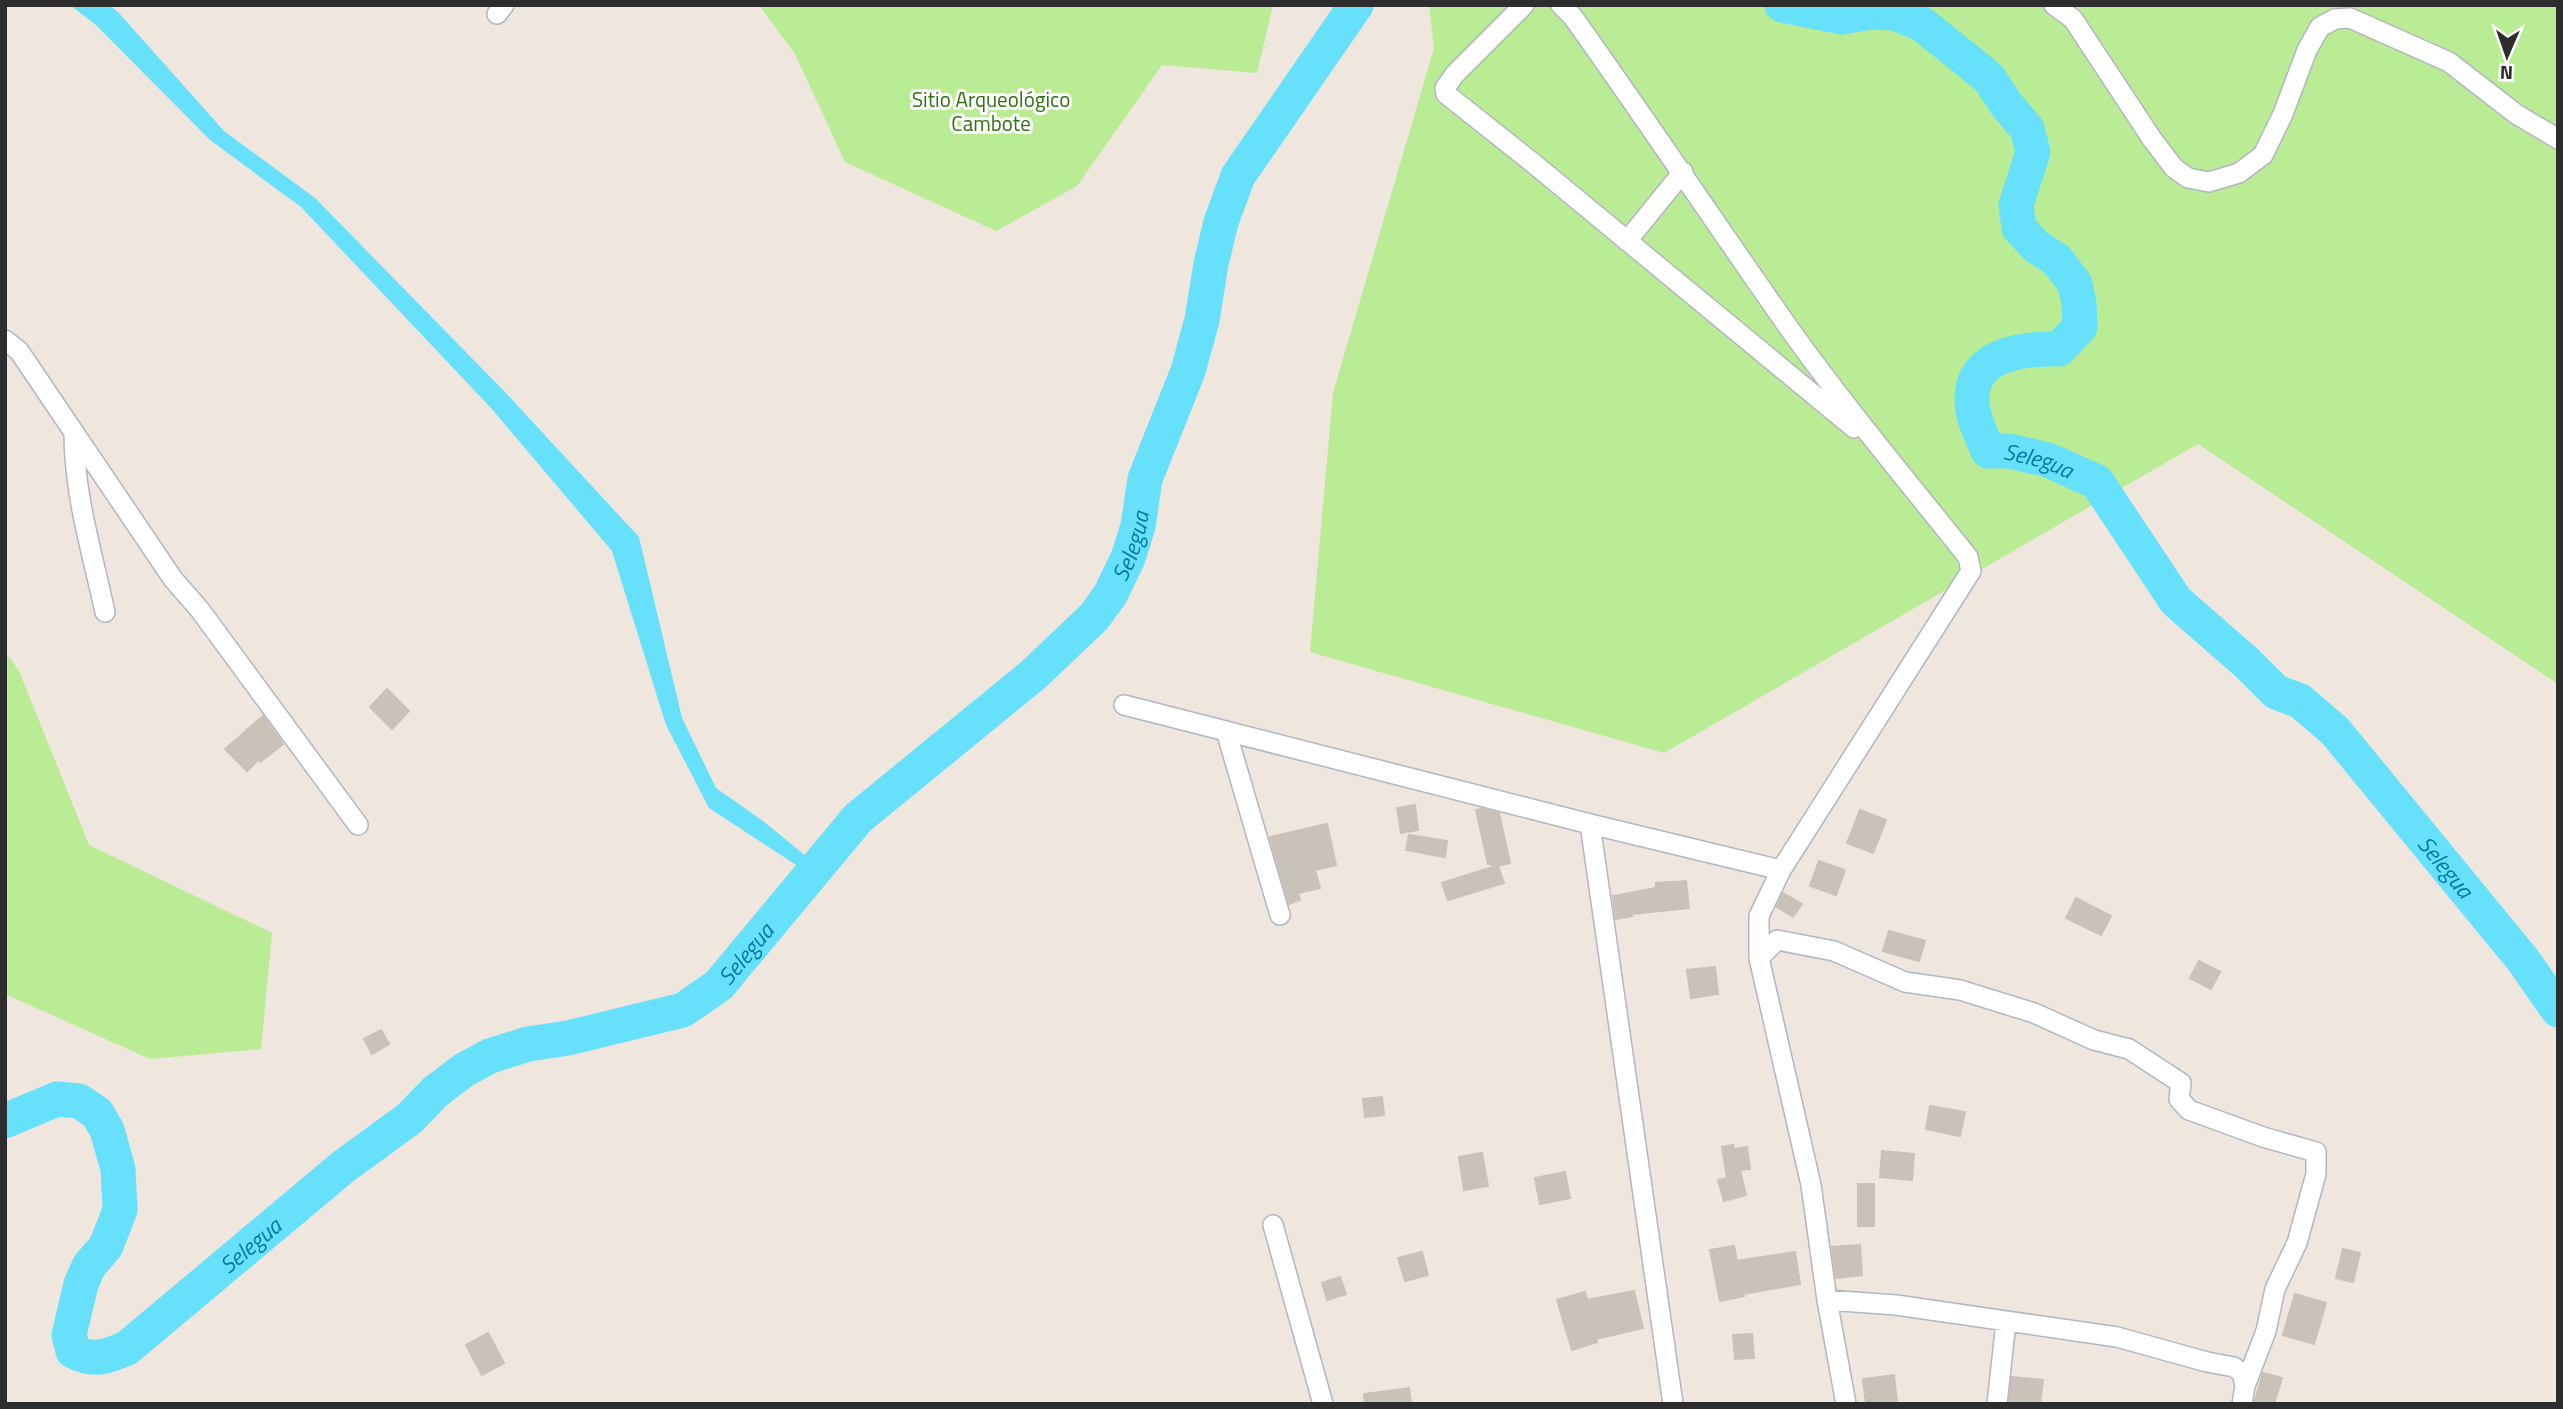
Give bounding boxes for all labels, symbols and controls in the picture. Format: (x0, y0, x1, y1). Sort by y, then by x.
north arrow (2472, 21, 2542, 91)
text: N (2499, 59, 2513, 88)
park label: Sitio Arqueológico Cambote (912, 83, 1070, 139)
water label: Selegua (2000, 433, 2081, 487)
water label: Selegua (1102, 508, 1158, 587)
water label: Selegua (2410, 828, 2483, 906)
water label: Selegua (709, 914, 783, 992)
water label: Selegua (211, 1208, 290, 1281)

